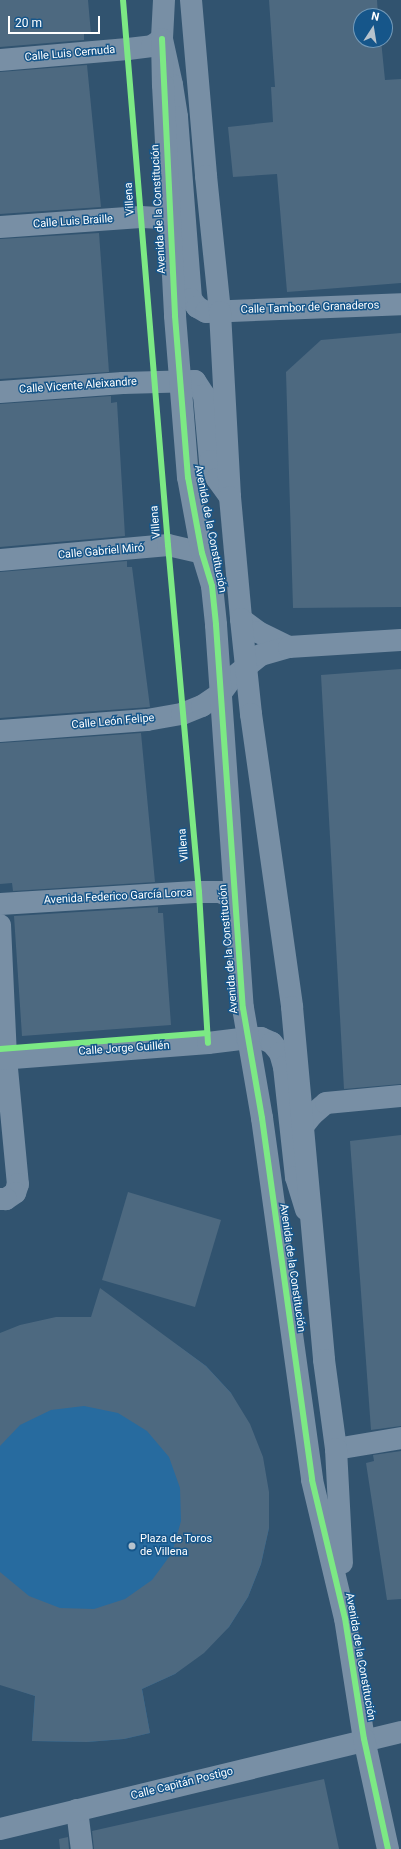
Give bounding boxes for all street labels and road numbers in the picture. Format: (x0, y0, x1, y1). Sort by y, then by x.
street label: Calle Luis Cernuda (24, 43, 116, 65)
street label: Avenida de la Constitución (149, 144, 169, 274)
street label: Villena (122, 182, 138, 216)
street label: Calle Luis Braille (33, 213, 113, 231)
street label: Calle Tambor de Granaderos (240, 299, 380, 317)
street label: Calle Vicente Aleixandre (19, 375, 137, 397)
street label: Avenida de la Constitución (191, 464, 229, 594)
street label: Villena (148, 505, 164, 539)
street label: Calle Gabriel Miró (57, 542, 145, 562)
street label: Calle León Felipe (71, 712, 155, 732)
street label: Villena (176, 828, 192, 862)
street label: Avenida de la Constitución (217, 884, 241, 1014)
street label: Avenida Federico García Lorca (43, 887, 193, 907)
street label: Calle Jorge Guillén (78, 1039, 170, 1059)
street label: Avenida de la Constitución (276, 1203, 308, 1333)
street label: Avenida de la Constitución (342, 1592, 378, 1722)
street label: Calle Capitán Postigo (129, 1765, 235, 1803)

